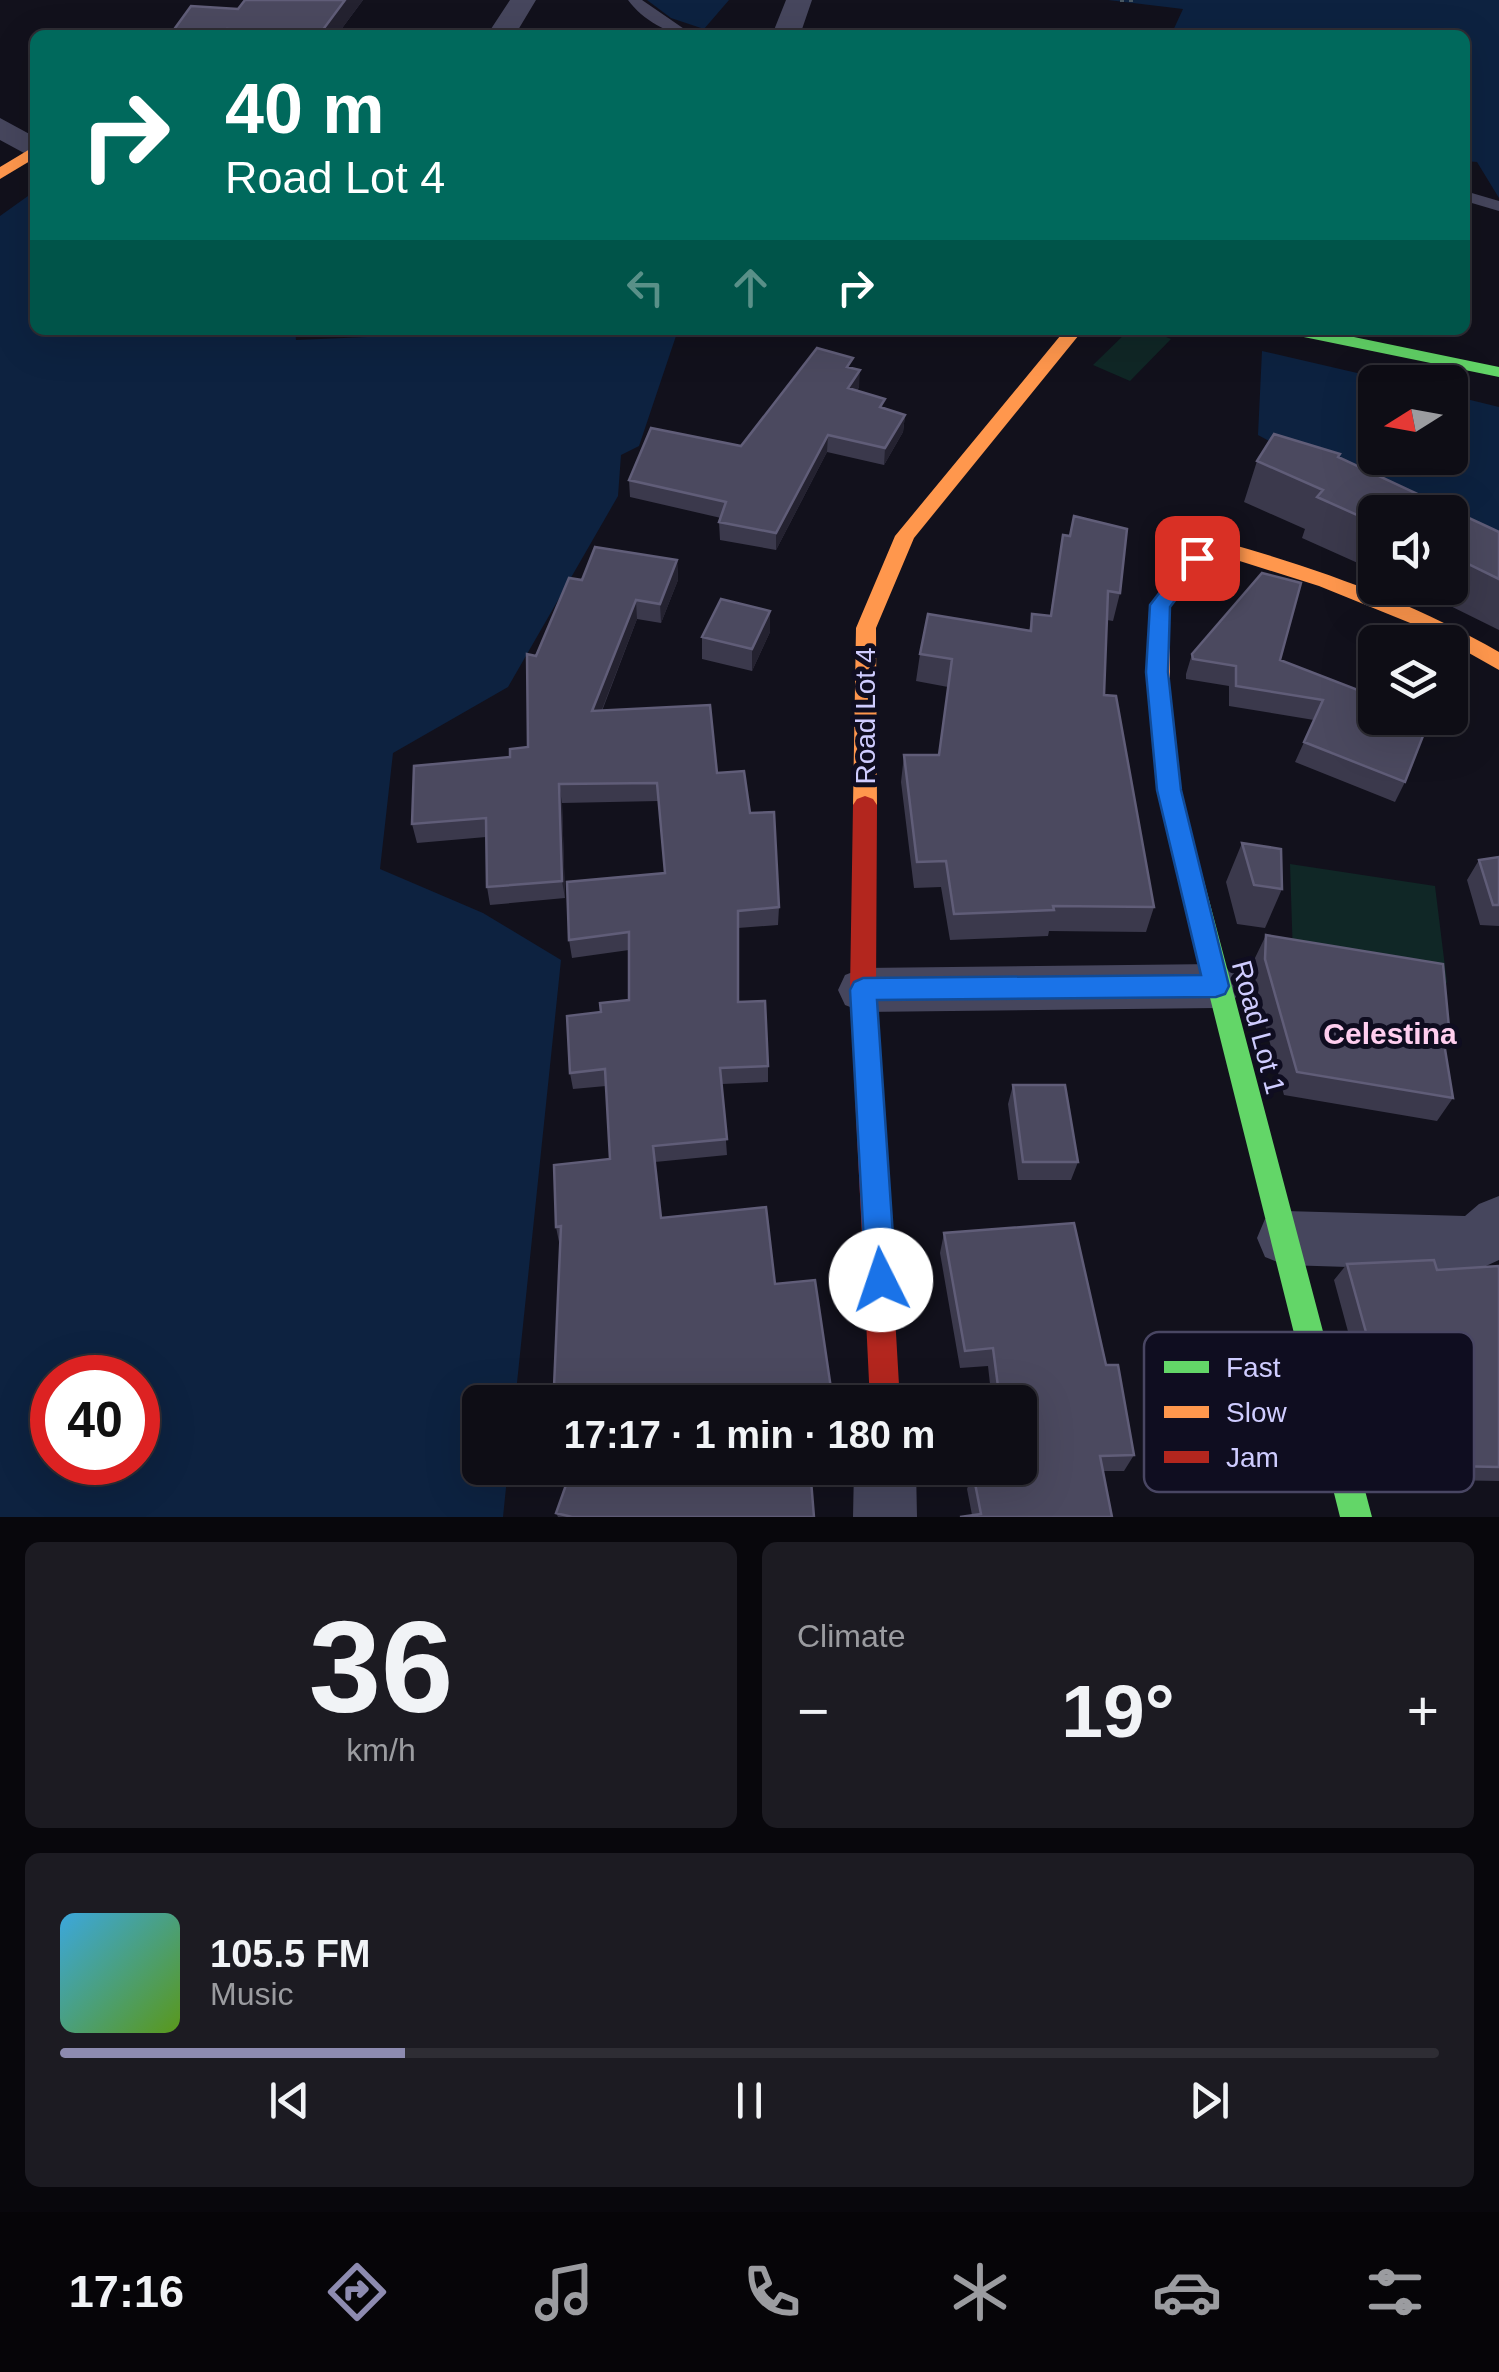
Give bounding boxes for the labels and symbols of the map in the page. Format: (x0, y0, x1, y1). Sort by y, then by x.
north arrow (1358, 365, 1468, 475)
pin (1155, 516, 1240, 601)
street label: Road Lot 4 (850, 648, 881, 785)
street label: Road Lot 1 (1226, 957, 1291, 1097)
district label: Celestina (1323, 1017, 1457, 1050)
position arrow (829, 1228, 933, 1332)
legend (1144, 1332, 1474, 1492)
text: Fast (1226, 1352, 1281, 1383)
speed limit sign: 40 (30, 1355, 160, 1485)
text: Slow (1226, 1397, 1287, 1428)
text: Jam (1226, 1442, 1279, 1473)

